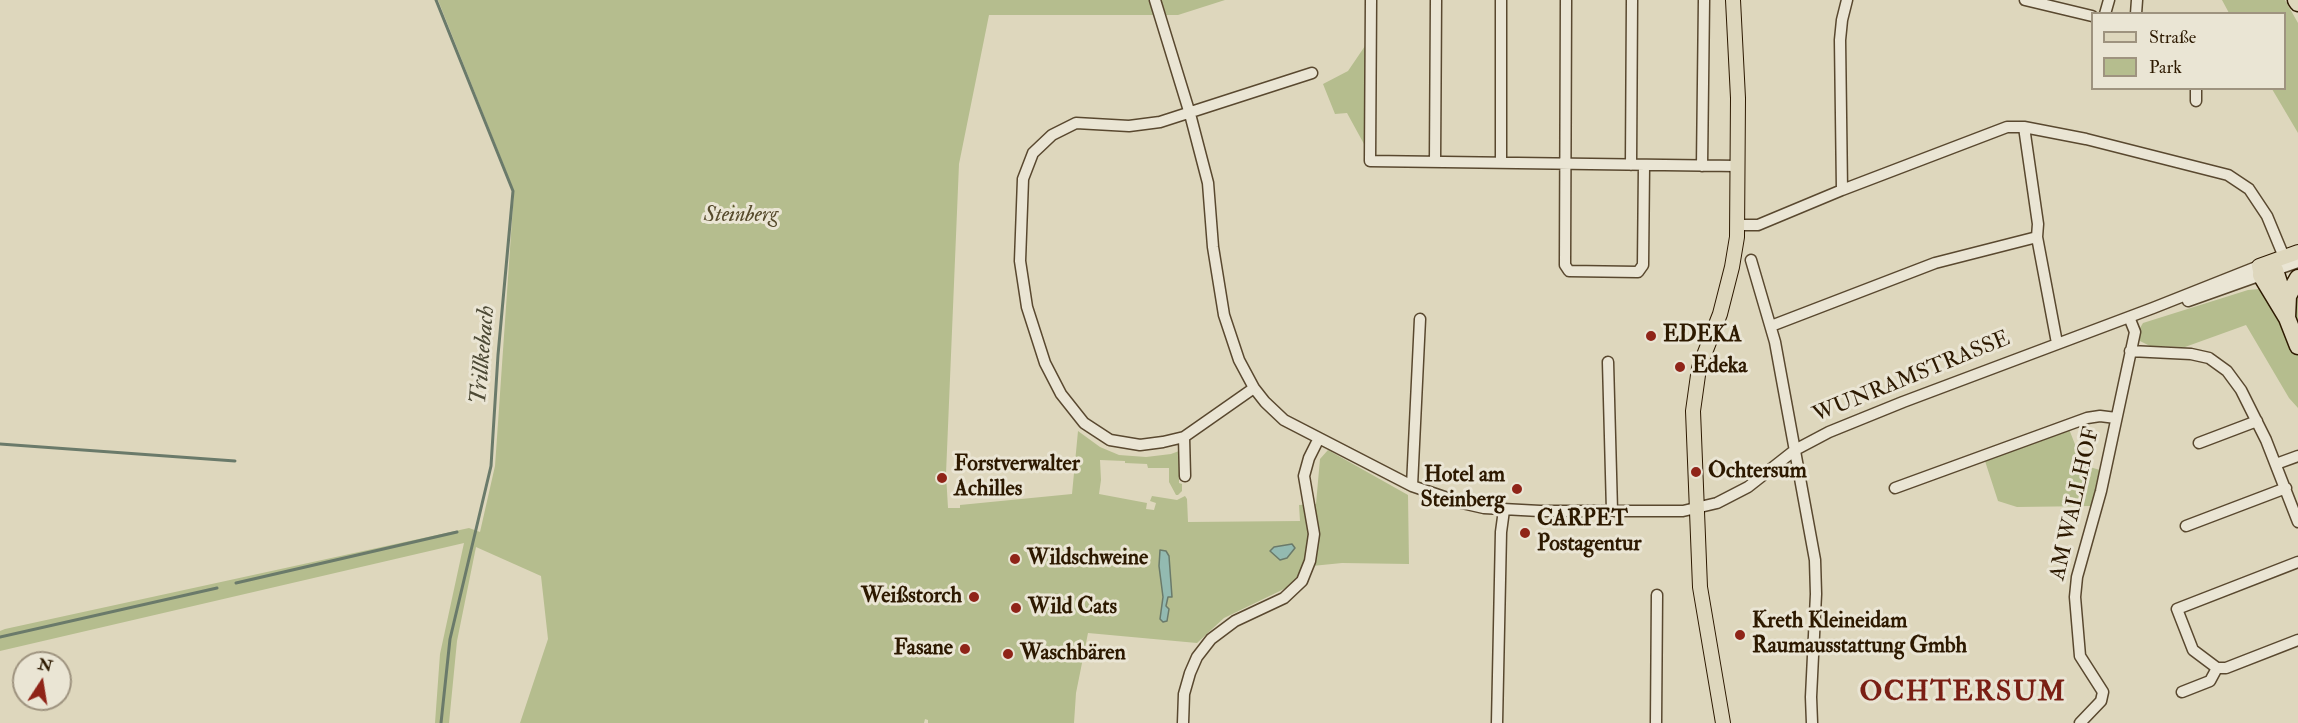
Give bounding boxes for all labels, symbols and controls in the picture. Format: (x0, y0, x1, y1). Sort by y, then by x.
legend (2091, 12, 2286, 90)
text: Straße (2149, 26, 2196, 49)
text: Park (2149, 56, 2182, 79)
park label: Steinberg (704, 203, 778, 229)
water label: Trillkebach (465, 304, 503, 406)
place label: EDEKA (1663, 323, 1742, 349)
street label: WUNRAMSTRASSE (1810, 326, 2014, 430)
marker: EDEKA (1644, 329, 1658, 343)
place label: Edeka (1692, 354, 1747, 380)
marker: Edeka (1673, 360, 1687, 374)
street label: AM WALLHOF (2046, 425, 2106, 583)
place label: Forstverwalter Achilles (954, 452, 1080, 504)
place label: Ochtersum (1708, 459, 1807, 485)
place label: Hotel am Steinberg (1420, 463, 1505, 514)
marker: Ochtersum (1689, 465, 1703, 479)
marker: Forstverwalter Achilles (935, 471, 949, 485)
marker: Hotel am Steinberg (1510, 482, 1524, 496)
place label: CARPET Postagentur (1537, 507, 1642, 558)
marker: CARPET Postagentur (1518, 526, 1532, 540)
place label: Wildschweine (1027, 546, 1148, 572)
marker: Wildschweine (1008, 552, 1022, 566)
place label: Weißstorch (861, 584, 962, 610)
marker: Weißstorch (967, 590, 981, 604)
place label: Wild Cats (1028, 595, 1117, 621)
marker: Wild Cats (1009, 601, 1023, 615)
place label: Kreth Kleineidam Raumausstattung Gmbh (1752, 609, 1967, 660)
marker: Kreth Kleineidam Raumausstattung Gmbh (1733, 628, 1747, 642)
place label: Fasane (894, 636, 953, 662)
place label: Waschbären (1020, 641, 1126, 667)
marker: Fasane (958, 642, 972, 656)
marker: Waschbären (1001, 647, 1015, 661)
north arrow (12, 651, 72, 711)
text: N (36, 654, 54, 677)
district label: OCHTERSUM (1860, 677, 2066, 711)

